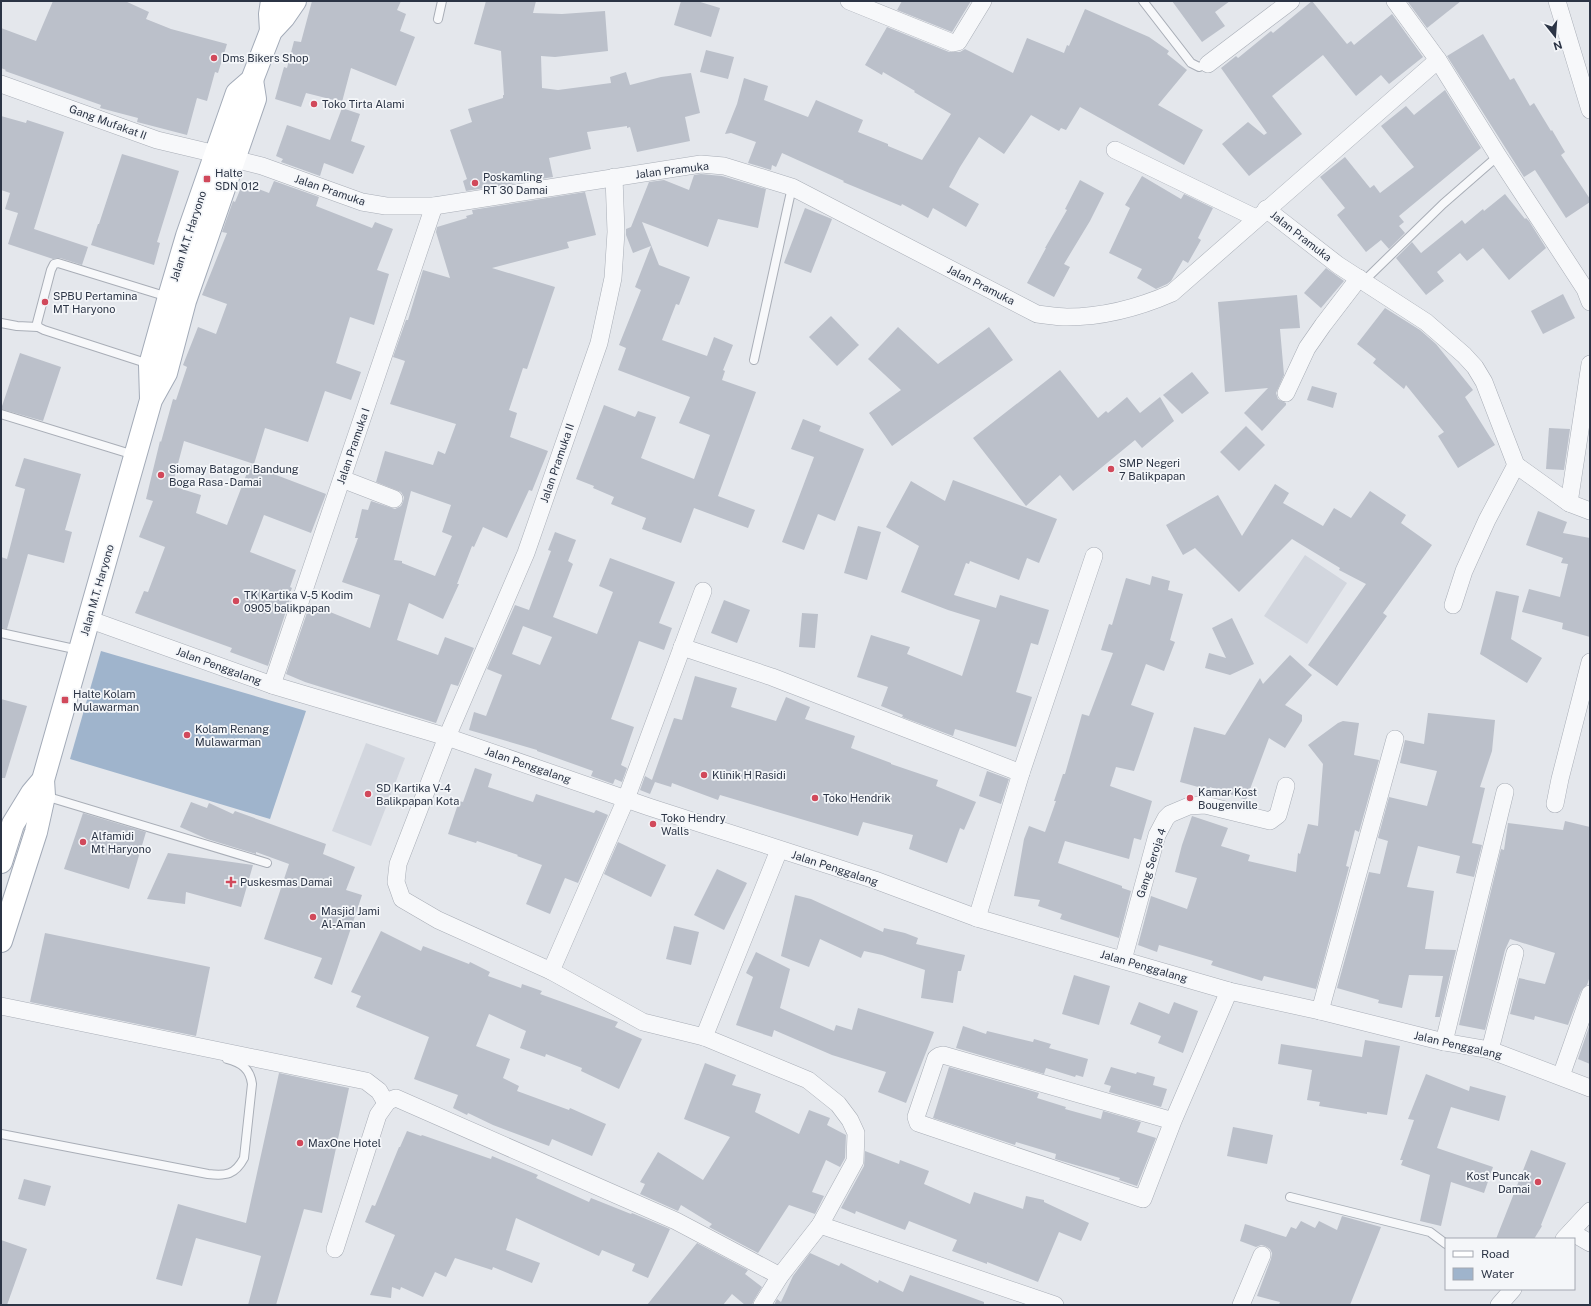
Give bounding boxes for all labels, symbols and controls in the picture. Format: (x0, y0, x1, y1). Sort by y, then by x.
north arrow (1535, 16, 1575, 56)
text: N (1552, 39, 1564, 53)
place label: Dms Bikers Shop (222, 52, 309, 64)
marker: Dms Bikers Shop (209, 53, 219, 63)
place label: Toko Tirta Alami (322, 98, 405, 110)
marker: Toko Tirta Alami (309, 99, 319, 109)
street label: Gang Mufakat II (68, 102, 148, 142)
street label: Jalan Pramuka (635, 160, 709, 180)
place label: Halte SDN 012 (215, 167, 259, 192)
place label: Poskamling RT 30 Damai (483, 171, 548, 196)
street label: Jalan Pramuka (293, 172, 367, 208)
marker: Halte SDN 012 (202, 174, 212, 184)
marker: Poskamling RT 30 Damai (470, 178, 480, 188)
street label: Jalan M.T. Haryono (168, 189, 208, 283)
street label: Jalan Pramuka (1268, 208, 1334, 264)
street label: Jalan Pramuka (945, 263, 1017, 307)
place label: SPBU Pertamina MT Haryono (53, 290, 137, 315)
marker: SPBU Pertamina MT Haryono (40, 297, 50, 307)
street label: Jalan Pramuka I (334, 406, 372, 486)
street label: Jalan Pramuka II (538, 422, 576, 504)
place label: SMP Negeri 7 Balikpapan (1119, 457, 1185, 482)
place label: Siomay Batagor Bandung Boga Rasa - Damai (169, 463, 299, 488)
marker: SMP Negeri 7 Balikpapan (1106, 464, 1116, 474)
marker: Siomay Batagor Bandung Boga Rasa - Damai (156, 470, 166, 480)
street label: Jalan M.T. Haryono (78, 543, 116, 637)
place label: TK Kartika V-5 Kodim 0905 balikpapan (244, 589, 353, 614)
marker: TK Kartika V-5 Kodim 0905 balikpapan (231, 596, 241, 606)
street label: Jalan Penggalang (175, 645, 264, 687)
place label: Halte Kolam Mulawarman (73, 688, 139, 713)
marker: Halte Kolam Mulawarman (60, 695, 70, 705)
place label: Kolam Renang Mulawarman (195, 723, 269, 748)
marker: Kolam Renang Mulawarman (182, 730, 192, 740)
street label: Jalan Penggalang (483, 745, 573, 785)
place label: Klinik H Rasidi (712, 769, 786, 781)
marker: Klinik H Rasidi (699, 770, 709, 780)
place label: SD Kartika V-4 Balikpapan Kota (376, 782, 459, 807)
place label: Kamar Kost Bougenville (1198, 786, 1258, 811)
marker: SD Kartika V-4 Balikpapan Kota (363, 789, 373, 799)
place label: Toko Hendrik (823, 792, 891, 804)
marker: Toko Hendrik (810, 793, 820, 803)
marker: Kamar Kost Bougenville (1185, 793, 1195, 803)
place label: Toko Hendry Walls (661, 812, 726, 837)
marker: Toko Hendry Walls (648, 819, 658, 829)
street label: Gang Seroja 4 (1134, 827, 1168, 899)
place label: Alfamidi Mt Haryono (91, 830, 151, 855)
marker: Alfamidi Mt Haryono (78, 837, 88, 847)
street label: Jalan Penggalang (790, 848, 880, 888)
marker: Puskesmas Damai (225, 876, 237, 888)
place label: Puskesmas Damai (240, 876, 332, 888)
place label: Masjid Jami Al-Aman (321, 905, 380, 930)
marker: Masjid Jami Al-Aman (308, 912, 318, 922)
street label: Jalan Penggalang (1099, 948, 1189, 984)
street label: Jalan Penggalang (1413, 1029, 1503, 1061)
place label: MaxOne Hotel (308, 1137, 381, 1149)
marker: MaxOne Hotel (295, 1138, 305, 1148)
place label: Kost Puncak Damai (1466, 1170, 1530, 1195)
marker: Kost Puncak Damai (1533, 1177, 1543, 1187)
legend (1445, 1238, 1575, 1290)
text: Road (1481, 1247, 1509, 1261)
text: Water (1481, 1267, 1515, 1281)

